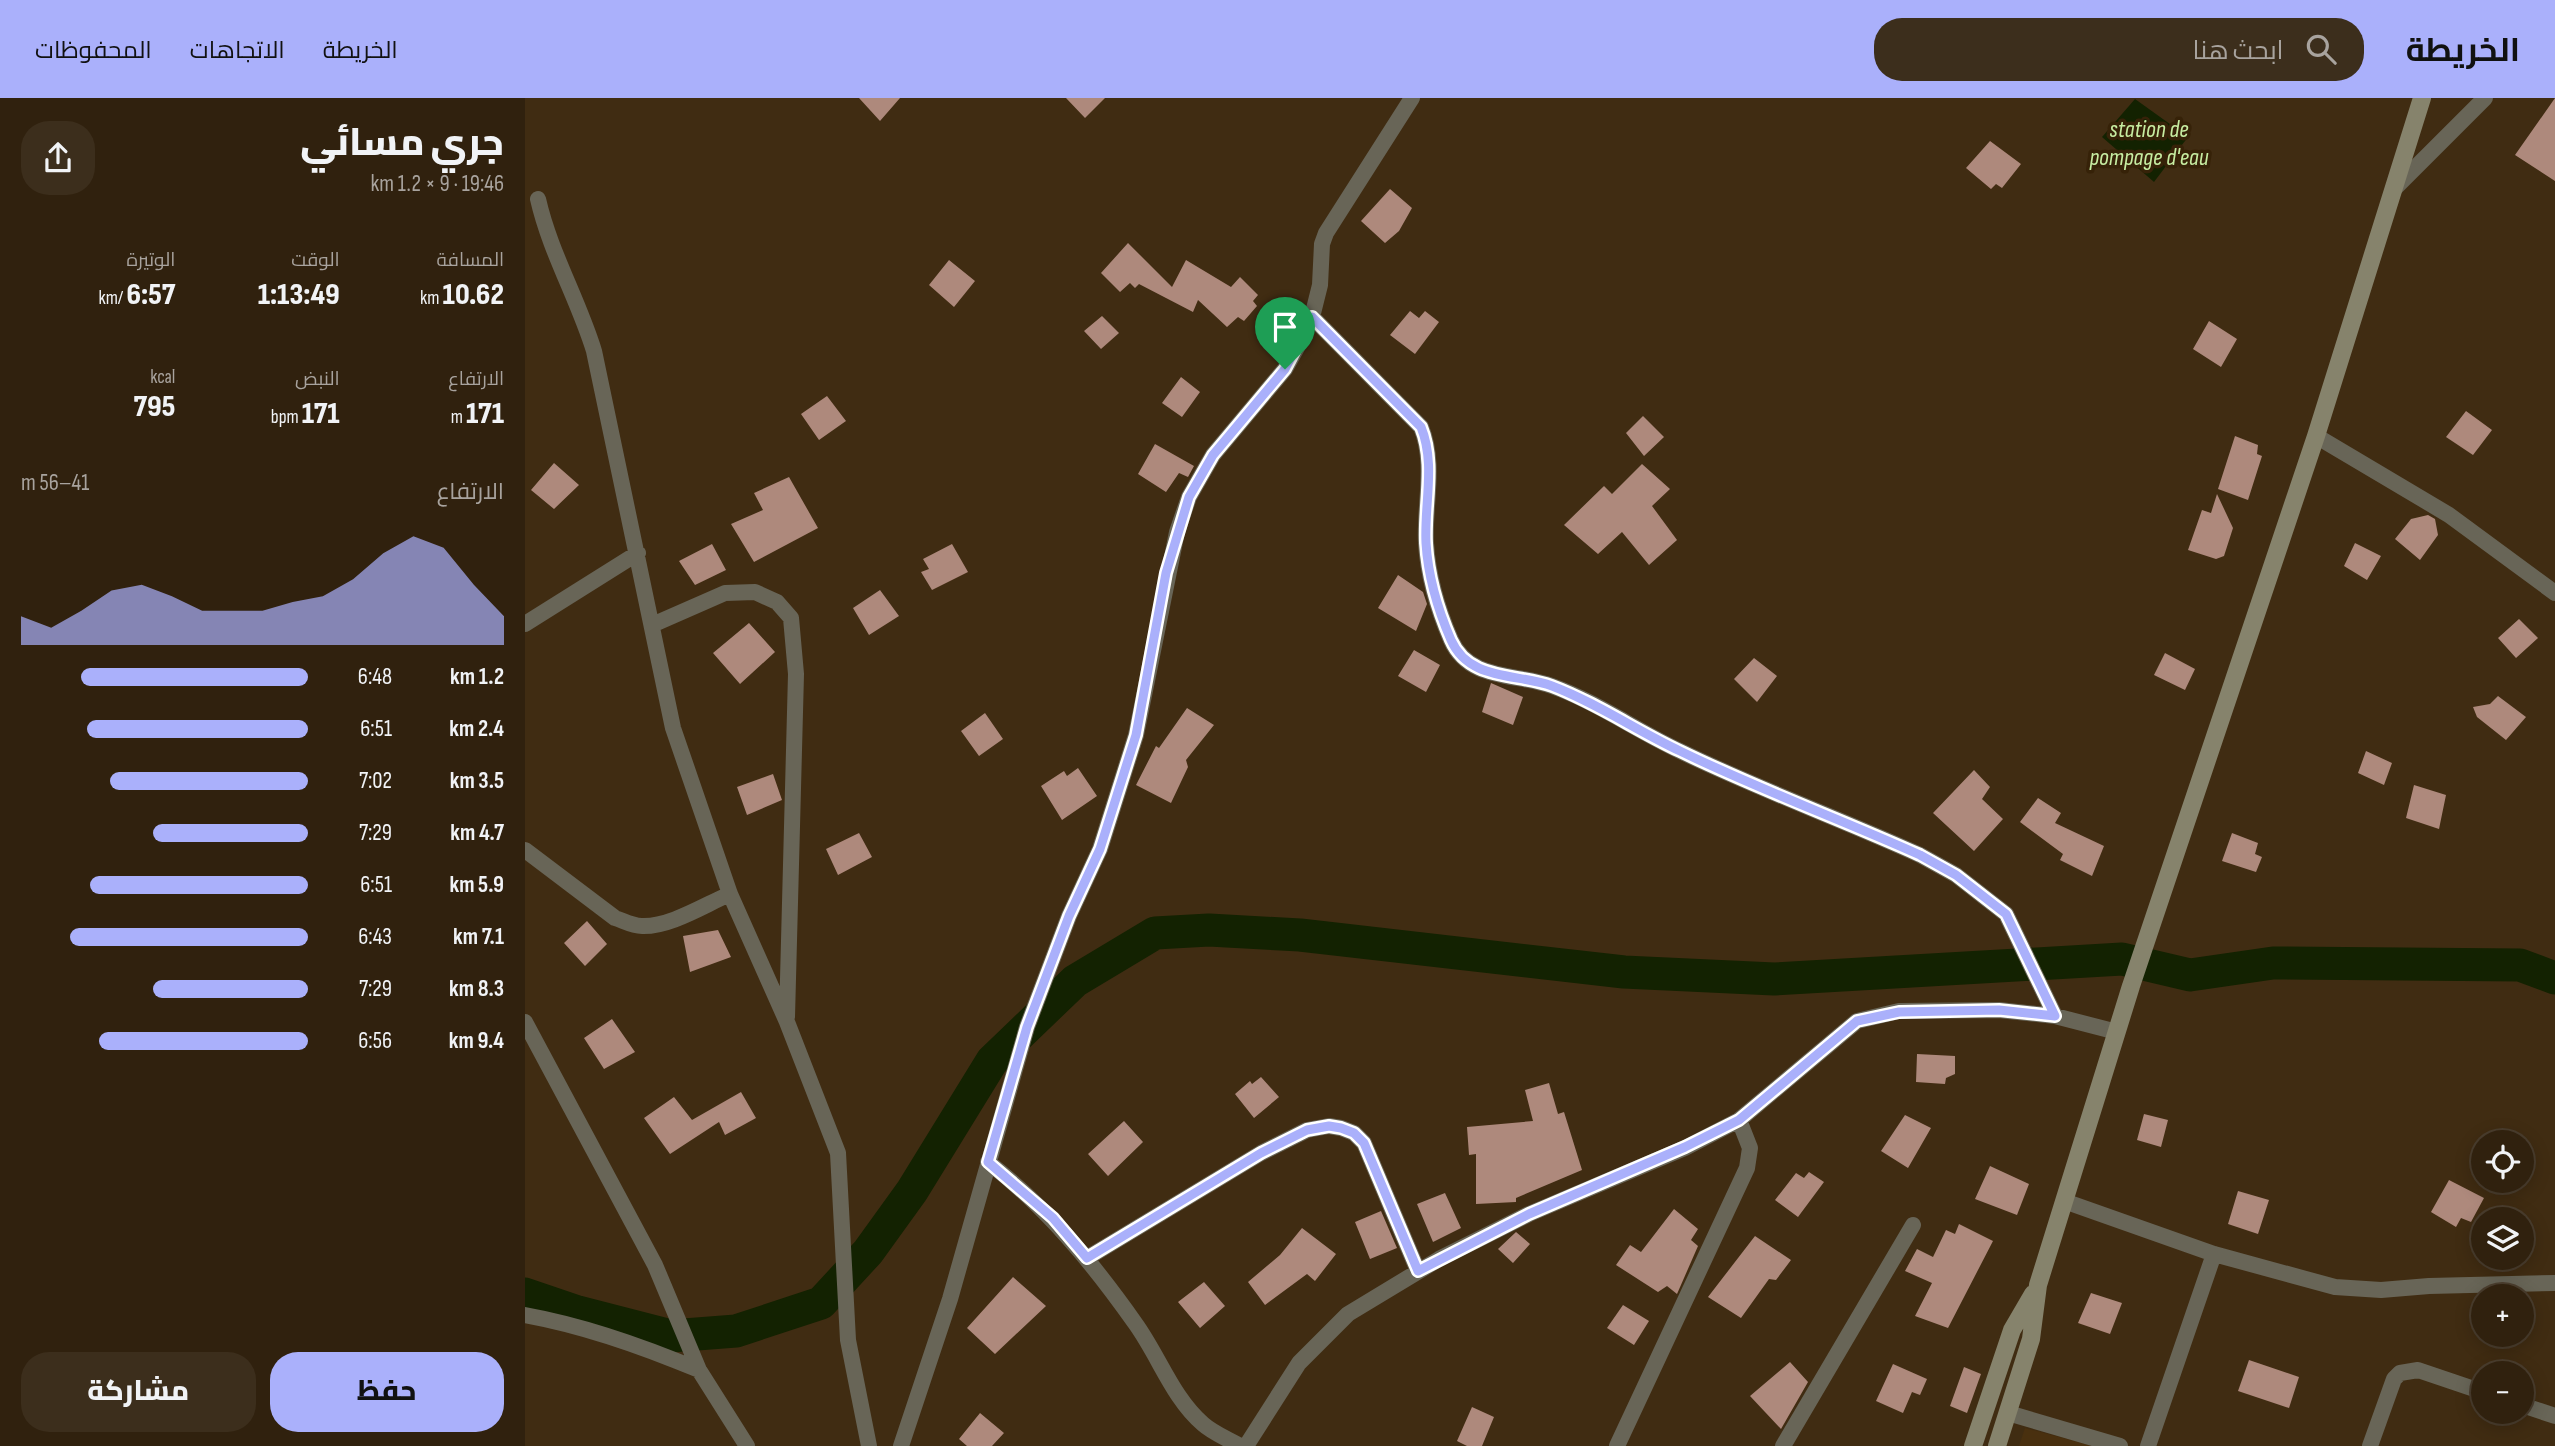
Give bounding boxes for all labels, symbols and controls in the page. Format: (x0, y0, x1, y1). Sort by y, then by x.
search box (1874, 18, 2364, 81)
icon: search (2302, 30, 2340, 68)
text: الخريطة (2406, 31, 2520, 71)
text: المحفوظات (35, 36, 152, 65)
text: الاتجاهات (190, 36, 285, 65)
text: الخريطة (323, 36, 398, 65)
text: ابحث هنا (2193, 36, 2284, 67)
water label: station de pompage d'eau (2088, 115, 2209, 172)
button: share (21, 121, 95, 195)
text: جري مسائي (300, 121, 504, 166)
text: 19:46 · 9 × 1.2 km (371, 170, 504, 198)
text: الوتيرة (127, 249, 175, 272)
text: الوقت (291, 249, 340, 272)
text: المسافة (436, 249, 504, 272)
text: 6:57 (126, 277, 175, 313)
text: 1:13:49 (258, 277, 340, 313)
text: 10.62 (443, 277, 504, 313)
text: /km (98, 287, 126, 310)
text: km (420, 287, 443, 310)
pin (1255, 297, 1315, 369)
icon: arrive (1266, 308, 1304, 346)
text: kcal (150, 366, 175, 389)
text: النبض (295, 368, 340, 391)
text: الارتفاع (448, 368, 504, 391)
text: 795 (133, 389, 175, 425)
text: 171 (302, 396, 340, 432)
text: 171 (466, 396, 504, 432)
text: bpm (271, 406, 302, 429)
text: m (451, 406, 466, 429)
text: 41–56 m (21, 469, 89, 497)
text: الارتفاع (437, 478, 504, 506)
text: 6:48 (358, 663, 392, 691)
text: 1.2 km (450, 663, 504, 691)
text: 6:51 (360, 715, 392, 743)
text: 2.4 km (449, 715, 504, 743)
text: 7:02 (359, 767, 392, 795)
text: 3.5 km (450, 767, 504, 795)
text: 7:29 (359, 819, 392, 847)
text: 4.7 km (450, 819, 504, 847)
text: 6:51 (360, 871, 392, 899)
text: 5.9 km (450, 871, 504, 899)
text: 6:43 (358, 923, 392, 951)
text: 7.1 km (453, 923, 504, 951)
text: 7:29 (359, 975, 392, 1003)
text: 8.3 km (449, 975, 504, 1003)
text: 6:56 (358, 1027, 392, 1055)
text: 9.4 km (449, 1027, 504, 1055)
map controls (2471, 1130, 2534, 1424)
button: locate (2471, 1130, 2534, 1193)
button: layers (2471, 1207, 2534, 1270)
button: + (2471, 1284, 2534, 1347)
button: مشاركة (21, 1352, 256, 1432)
button: حفظ (270, 1352, 504, 1432)
button: − (2471, 1361, 2534, 1424)

